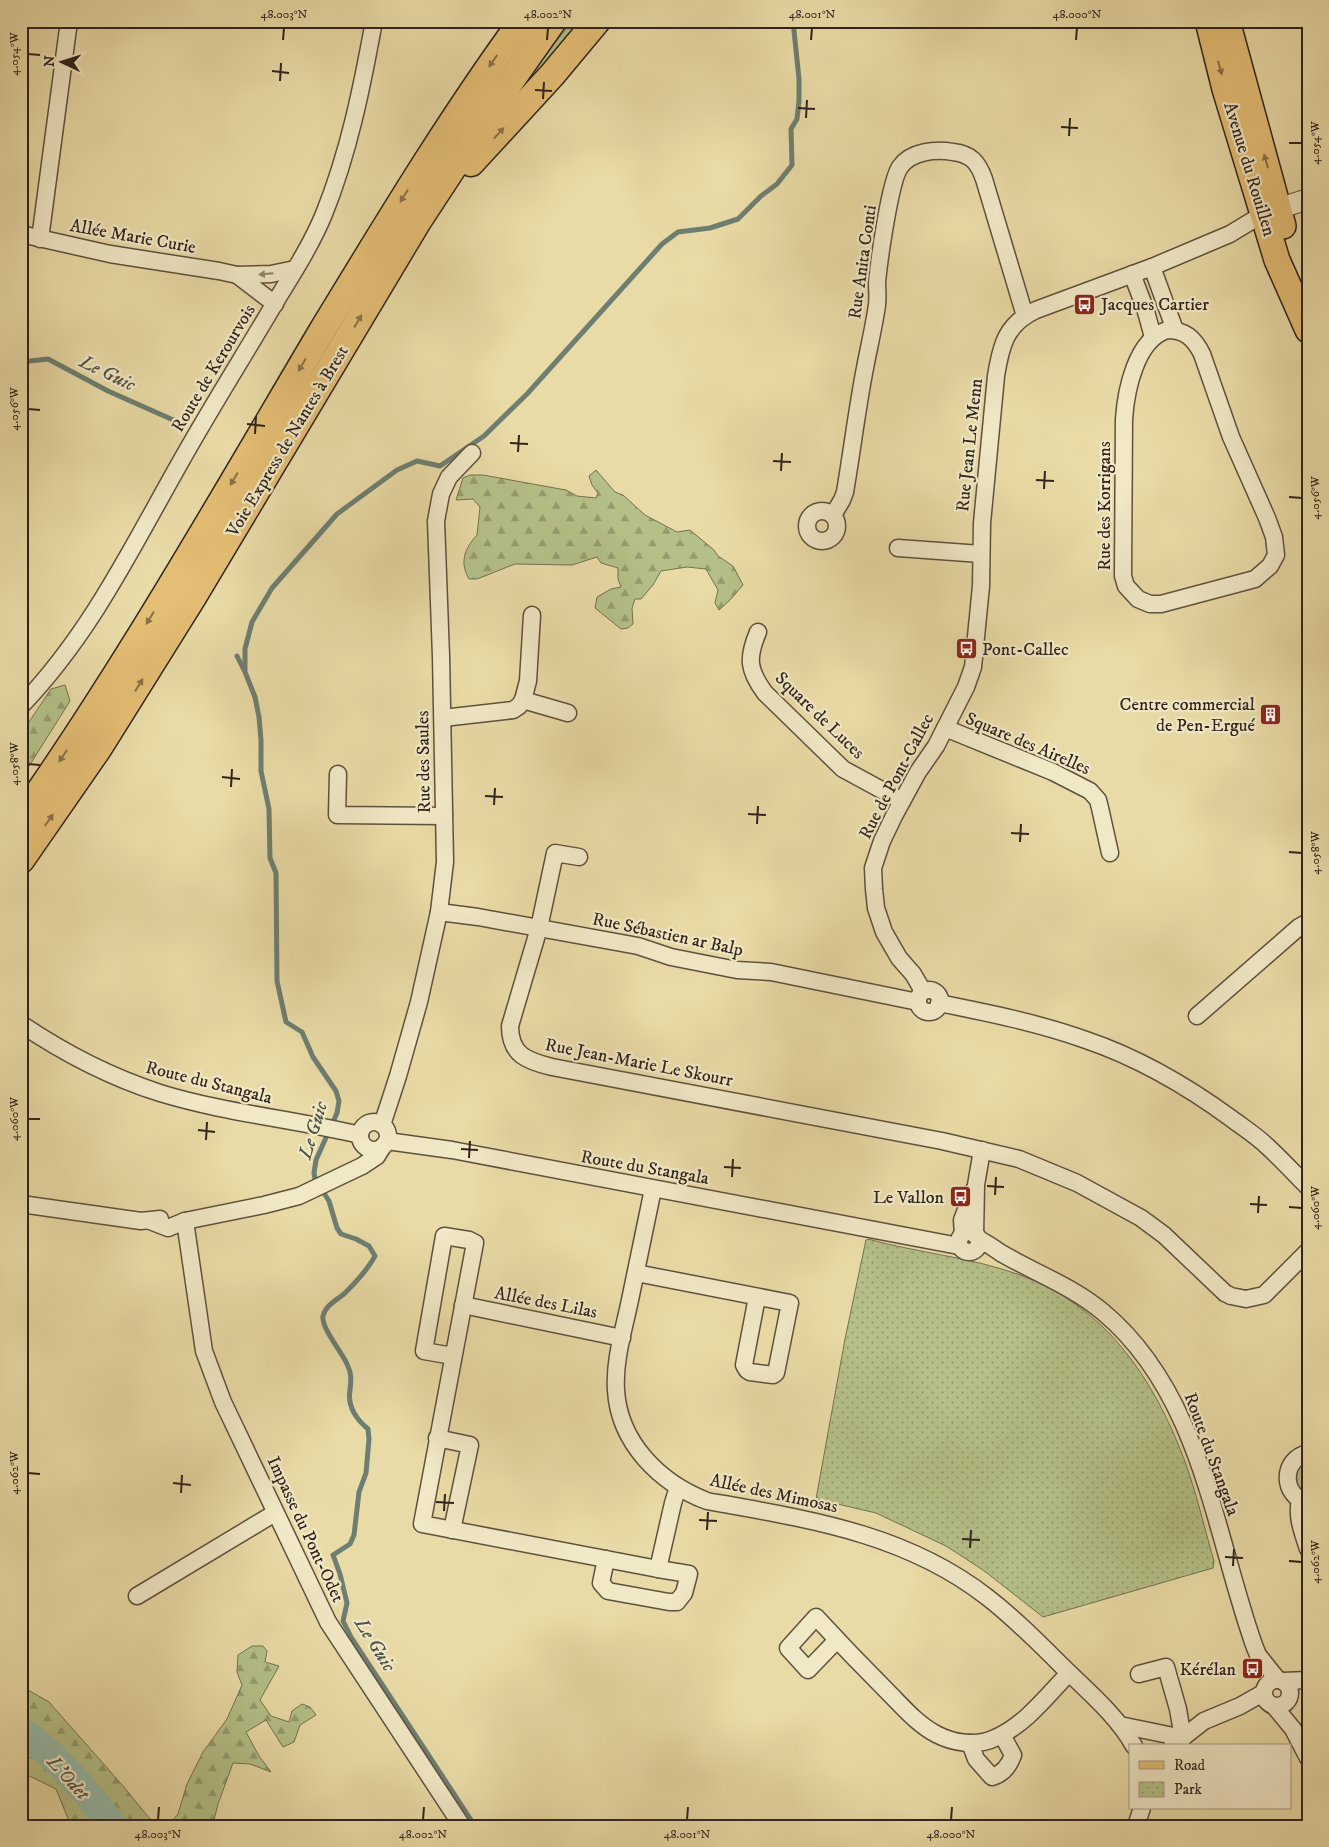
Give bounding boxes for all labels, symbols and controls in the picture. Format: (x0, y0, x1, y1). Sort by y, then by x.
text: 48.003°N (261, 7, 308, 22)
text: 48.002°N (524, 7, 572, 22)
text: 48.001°N (789, 7, 836, 22)
text: 48.000°N (1053, 7, 1102, 22)
text: 4.054°W (7, 31, 22, 76)
north arrow (38, 38, 88, 88)
text: N (41, 54, 59, 68)
one-way arrow (488, 54, 498, 68)
one-way arrow (1216, 61, 1224, 76)
street label: Avenue du Rouillen (1218, 100, 1280, 239)
text: 4.054°W (1308, 120, 1323, 165)
one-way arrow (493, 127, 504, 140)
one-way arrow (1261, 154, 1269, 169)
one-way arrow (399, 190, 409, 203)
street label: Rue Anita Conti (844, 204, 882, 321)
street label: Allée Marie Curie (68, 215, 197, 259)
one-way arrow (258, 270, 274, 278)
bus stop icon: Jacques Cartier (1073, 292, 1097, 316)
place label: Jacques Cartier (1099, 294, 1209, 316)
street label: Route de Kerourvois (167, 301, 261, 436)
one-way arrow (354, 314, 363, 327)
street label: Voie Express de Nantes à Brest (221, 342, 354, 542)
water label: Le Guic (75, 350, 140, 397)
one-way arrow (298, 358, 306, 373)
street label: Rue Jean Le Menn (952, 377, 988, 513)
text: 4.056°W (7, 386, 22, 431)
street label: Rue des Korrigans (1094, 441, 1116, 571)
one-way arrow (229, 473, 238, 486)
text: 4.056°W (1308, 475, 1323, 520)
one-way arrow (145, 612, 155, 625)
bus stop icon: Pont-Callec (954, 637, 978, 661)
place label: Pont-Callec (982, 639, 1069, 661)
street label: Square de Luces (770, 668, 869, 764)
one-way arrow (134, 678, 143, 691)
place label: Centre commercial de Pen-Ergué (1119, 694, 1256, 737)
building icon: Centre commercial de Pen-Ergué (1259, 702, 1283, 726)
street label: Square des Airelles (962, 708, 1093, 780)
street label: Rue des Saules (412, 710, 436, 814)
street label: Rue de Pont-Callec (855, 710, 939, 843)
text: 4.058°W (7, 741, 22, 786)
one-way arrow (58, 749, 68, 762)
one-way arrow (44, 814, 54, 827)
text: 4.058°W (1308, 830, 1323, 875)
street label: Rue Sébastien ar Balp (590, 908, 745, 962)
street label: Rue Jean-Marie Le Skourr (543, 1034, 735, 1092)
street label: Route du Stangala (143, 1057, 275, 1109)
text: 4.060°W (7, 1096, 22, 1141)
water label: Le Guic (294, 1098, 333, 1163)
street label: Route du Stangala (579, 1146, 711, 1190)
bus stop icon: Le Vallon (948, 1185, 972, 1209)
text: 4.060°W (1308, 1185, 1323, 1230)
place label: Le Vallon (873, 1187, 945, 1209)
street label: Allée des Lilas (493, 1282, 599, 1324)
street label: Route du Stangala (1179, 1390, 1244, 1519)
text: 4.062°W (7, 1450, 22, 1495)
street label: Impasse du Pont-Odet (262, 1453, 349, 1606)
street label: Allée des Mimosas (708, 1470, 840, 1518)
text: 4.062°W (1308, 1539, 1323, 1584)
water label: Le Guic (349, 1613, 401, 1677)
bus stop icon: Kérélan (1240, 1657, 1264, 1681)
place label: Kérélan (1179, 1659, 1237, 1681)
legend (1129, 1744, 1292, 1810)
water label: L'Odet (41, 1750, 95, 1806)
text: Road (1174, 1756, 1206, 1775)
text: Park (1174, 1780, 1203, 1799)
text: 48.003°N (135, 1827, 182, 1842)
text: 48.002°N (399, 1827, 447, 1842)
text: 48.001°N (664, 1827, 711, 1842)
text: 48.000°N (927, 1827, 976, 1842)

